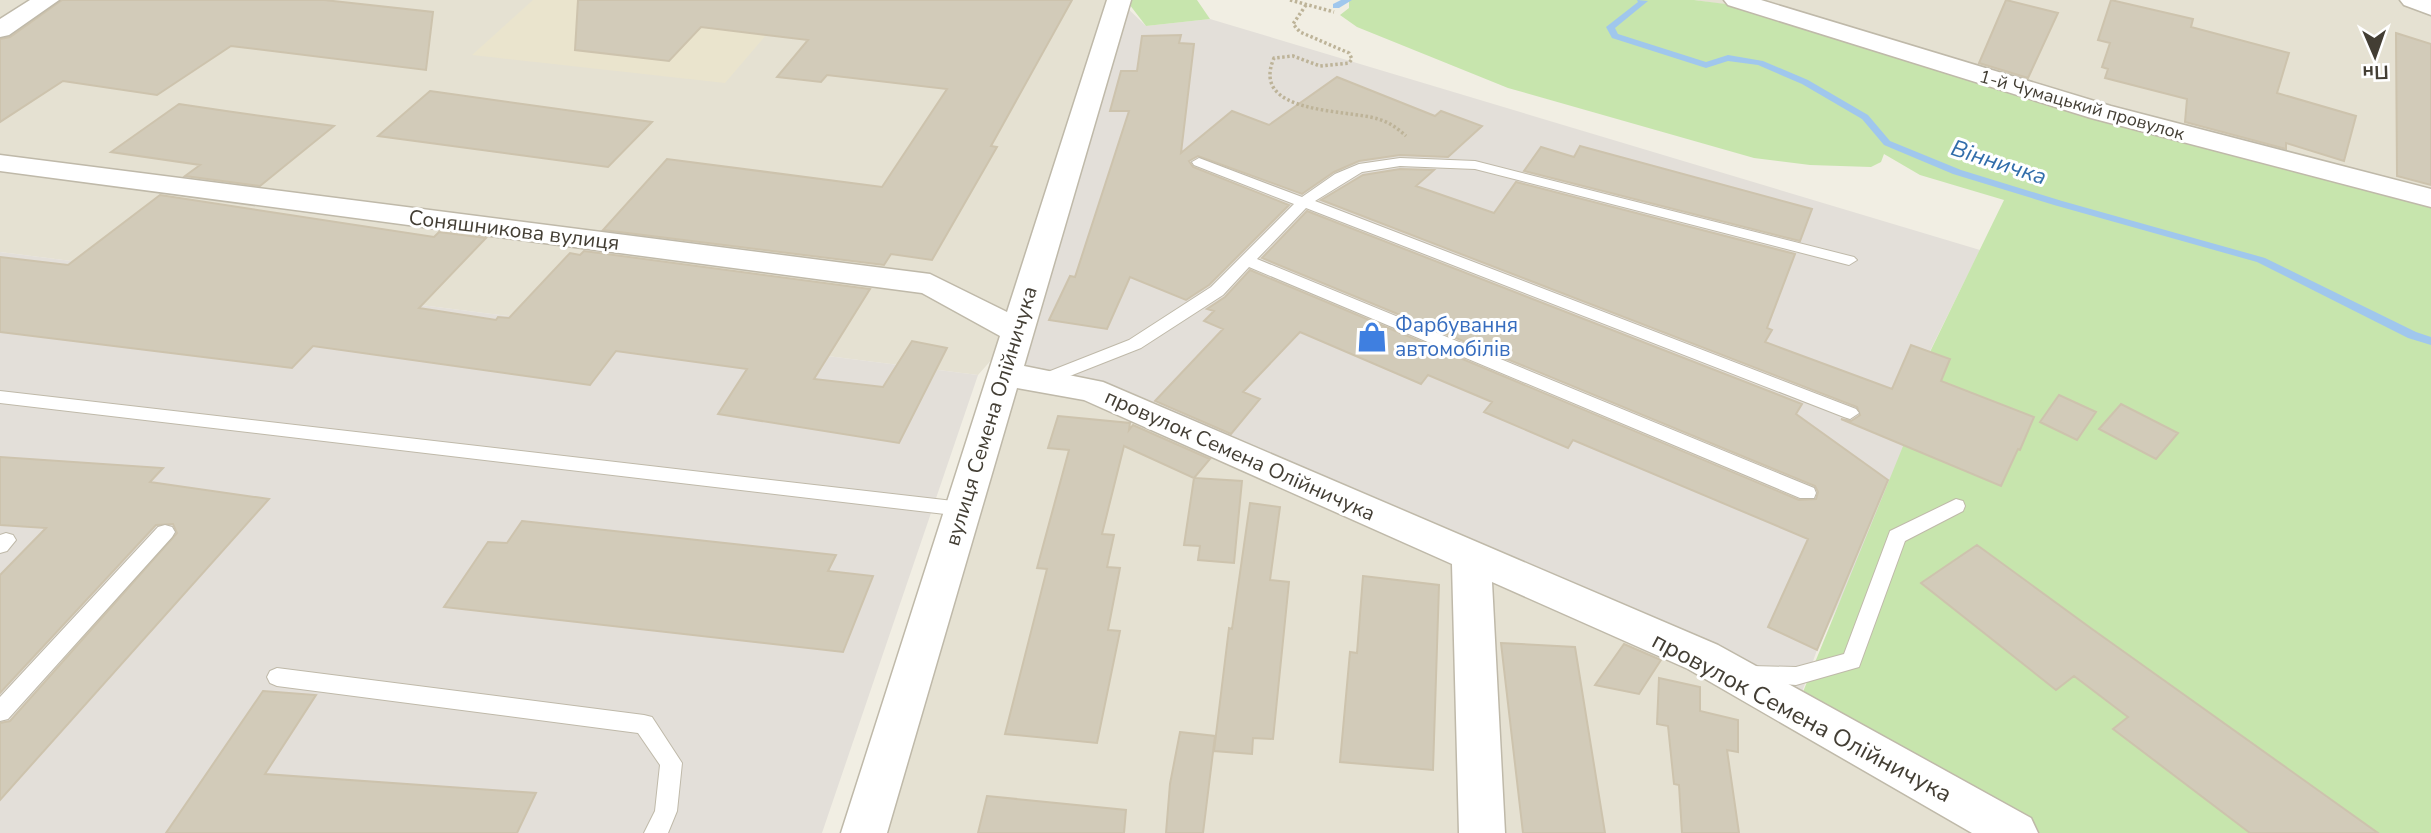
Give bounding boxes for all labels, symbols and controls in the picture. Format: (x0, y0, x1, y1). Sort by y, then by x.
north arrow (2340, 21, 2410, 91)
text: Пн (2362, 59, 2389, 85)
street label: 1-й Чумацький провулок (1977, 64, 2188, 146)
water label: Вінничка (1947, 132, 2051, 192)
street label: Соняшникова вулиця (407, 203, 621, 257)
street label: вулиця Семена Олійничука (938, 283, 1044, 549)
place label: Фарбування автомобілів (1395, 311, 1518, 363)
shop icon: Фарбування автомобілів (1355, 320, 1389, 354)
street label: провулок Семена Олійничука (1100, 383, 1380, 527)
street label: провулок Семена Олійничука (1647, 624, 1957, 810)

